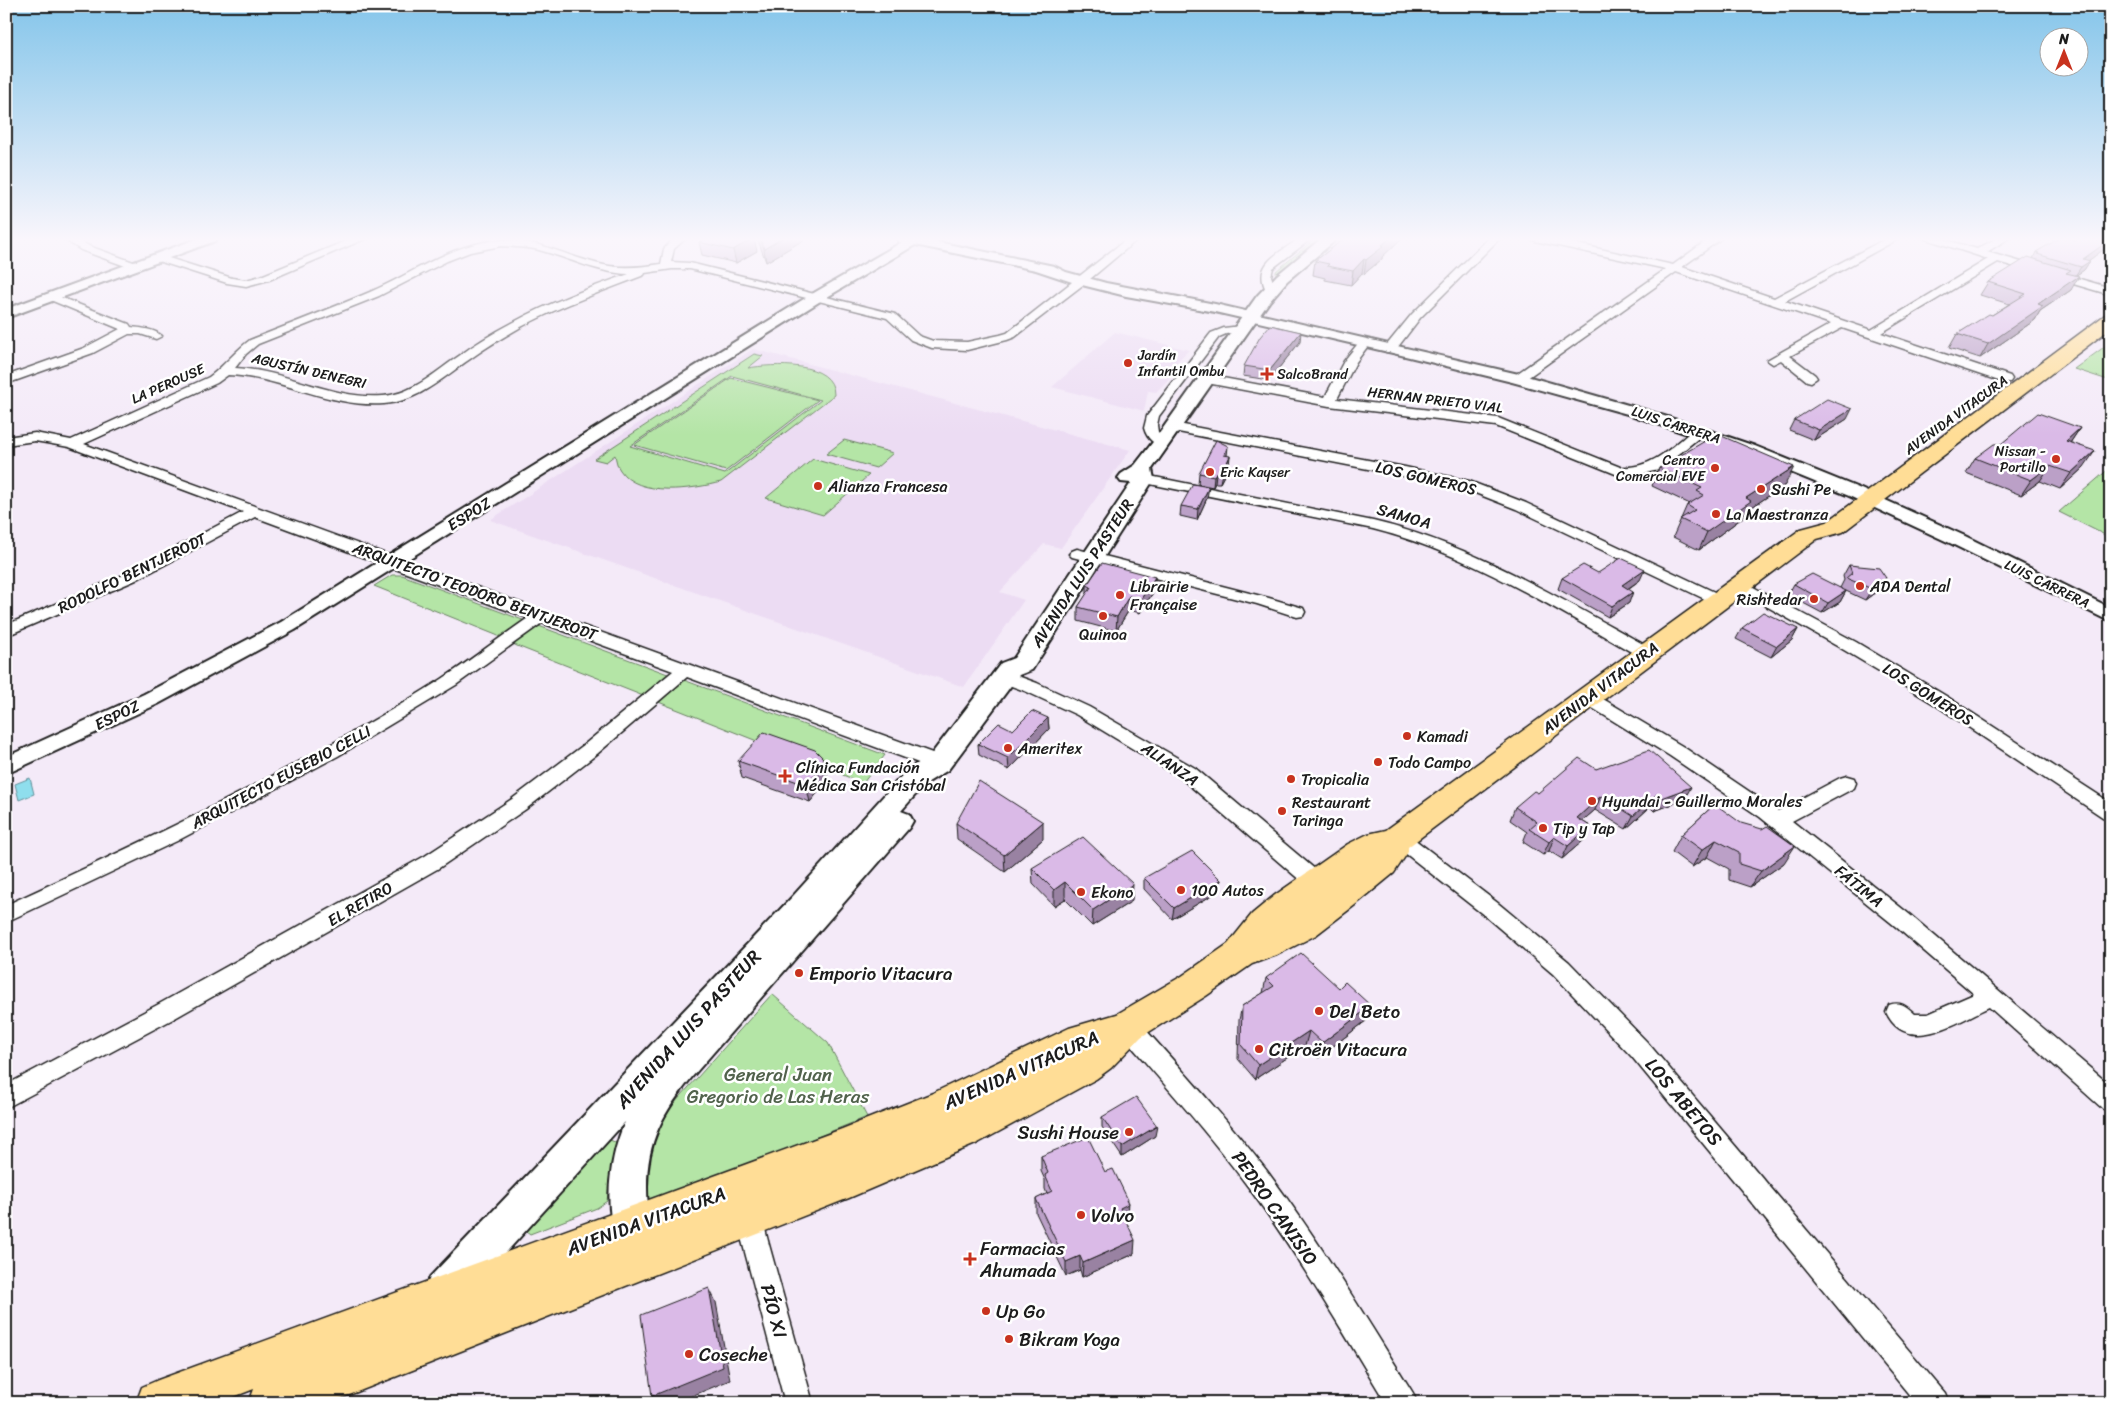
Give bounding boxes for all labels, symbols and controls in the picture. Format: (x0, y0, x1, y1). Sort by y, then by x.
text: N (2058, 27, 2069, 52)
north arrow (2040, 28, 2090, 78)
place label: Jardín Infantil Ombu (1137, 343, 1225, 384)
street label: AGUSTÍN DENEGRI (248, 345, 369, 396)
street label: LA PEROUSE (127, 356, 210, 411)
marker: Jardín Infantil Ombu (1122, 357, 1134, 369)
place label: SalcoBrand (1277, 362, 1349, 387)
marker: SalcoBrand (1261, 368, 1273, 380)
street label: AVENIDA VITACURA (1898, 369, 2013, 462)
street label: HERNAN PRIETO VIAL (1366, 379, 1504, 421)
street label: LUIS CARRERA (1628, 399, 1724, 451)
place label: Nissan - Portillo (1995, 439, 2046, 480)
place label: Centro Comercial EVE (1616, 448, 1706, 489)
street label: LOS GOMEROS (1373, 452, 1480, 504)
marker: Nissan - Portillo (2050, 453, 2062, 465)
place label: Eric Kayser (1220, 460, 1291, 485)
marker: Centro Comercial EVE (1709, 462, 1721, 474)
marker: Eric Kayser (1204, 466, 1216, 478)
place label: Alianza Francesa (827, 472, 947, 501)
place label: Sushi Pe (1771, 475, 1831, 504)
marker: Alianza Francesa (812, 480, 824, 492)
marker: Sushi Pe (1755, 483, 1767, 495)
street label: ESPOZ (441, 489, 498, 539)
street label: AVENIDA LUIS PASTEUR (1022, 492, 1142, 654)
street label: SAMOA (1374, 494, 1434, 538)
place label: La Maestranza (1726, 500, 1829, 529)
marker: La Maestranza (1710, 508, 1722, 520)
street label: RODOLFO BENTJERODT (53, 524, 213, 622)
street label: ARQUITECTO TEODORO BENTJERODT (347, 533, 603, 649)
street label: LUIS CARRERA (2000, 553, 2094, 615)
place label: Librairie Française (1130, 572, 1197, 619)
place label: ADA Dental (1869, 572, 1951, 601)
marker: ADA Dental (1854, 580, 1866, 592)
place label: Rishtedar (1736, 585, 1805, 614)
marker: Librairie Française (1114, 589, 1126, 601)
marker: Rishtedar (1808, 593, 1820, 605)
marker: Quinoa (1097, 610, 1109, 622)
place label: Quinoa (1079, 620, 1127, 649)
street label: AVENIDA VITACURA (1534, 634, 1665, 743)
street label: LOS GOMEROS (1877, 654, 1980, 734)
street label: ESPOZ (89, 691, 146, 739)
street label: ARQUITECTO EUSEBIO CELLI (185, 717, 377, 837)
place label: Kamadi (1417, 722, 1469, 751)
marker: Kamadi (1401, 730, 1413, 742)
street label: ALIANZA (1134, 733, 1205, 794)
place label: Ameritex (1017, 734, 1083, 763)
marker: Ameritex (1002, 742, 1014, 754)
place label: Todo Campo (1388, 748, 1471, 777)
place label: Clínica Fundación Médica San Cristóbal (796, 753, 946, 800)
marker: Todo Campo (1372, 756, 1384, 768)
place label: Tropicalia (1301, 765, 1370, 794)
marker: Clínica Fundación Médica San Cristóbal (778, 769, 792, 783)
marker: Tropicalia (1285, 773, 1297, 785)
place label: Hyundai - Guillermo Morales (1602, 787, 1803, 816)
place label: Restaurant Taringa (1292, 788, 1371, 835)
marker: Hyundai - Guillermo Morales (1586, 795, 1598, 807)
marker: Restaurant Taringa (1276, 805, 1288, 817)
place label: Tip y Tap (1553, 814, 1615, 843)
marker: Tip y Tap (1537, 822, 1549, 834)
street label: FÁTIMA (1828, 857, 1890, 915)
street label: EL RETIRO (322, 873, 398, 935)
place label: 100 Autos (1191, 876, 1264, 905)
place label: Ekono (1091, 878, 1133, 907)
marker: 100 Autos (1175, 884, 1187, 896)
marker: Ekono (1075, 886, 1087, 898)
street label: AVENIDA LUIS PASTEUR (606, 942, 769, 1117)
place label: Emporio Vitacura (809, 957, 953, 990)
marker: Emporio Vitacura (793, 967, 805, 979)
place label: Del Beto (1329, 995, 1400, 1028)
marker: Del Beto (1313, 1005, 1325, 1017)
street label: AVENIDA VITACURA (937, 1021, 1104, 1120)
place label: Citroën Vitacura (1269, 1033, 1408, 1066)
marker: Citroën Vitacura (1253, 1043, 1265, 1055)
street label: LOS ABETOS (1637, 1050, 1731, 1154)
park label: General Juan Gregorio de Las Heras (687, 1058, 869, 1113)
place label: Sushi House (1017, 1116, 1119, 1149)
marker: Sushi House (1123, 1126, 1135, 1138)
street label: PEDRO CANISIO (1223, 1143, 1327, 1273)
street label: AVENIDA VITACURA (561, 1177, 730, 1265)
place label: Volvo (1091, 1199, 1135, 1232)
marker: Volvo (1075, 1209, 1087, 1221)
place label: Farmacias Ahumada (979, 1232, 1065, 1287)
marker: Farmacias Ahumada (964, 1253, 976, 1265)
street label: PÍO XI (751, 1280, 797, 1342)
place label: Up Go (996, 1295, 1045, 1328)
marker: Up Go (980, 1305, 992, 1317)
place label: Bikram Yoga (1019, 1323, 1120, 1356)
marker: Bikram Yoga (1003, 1333, 1015, 1345)
place label: Coseche (699, 1338, 768, 1371)
marker: Coseche (683, 1348, 695, 1360)

